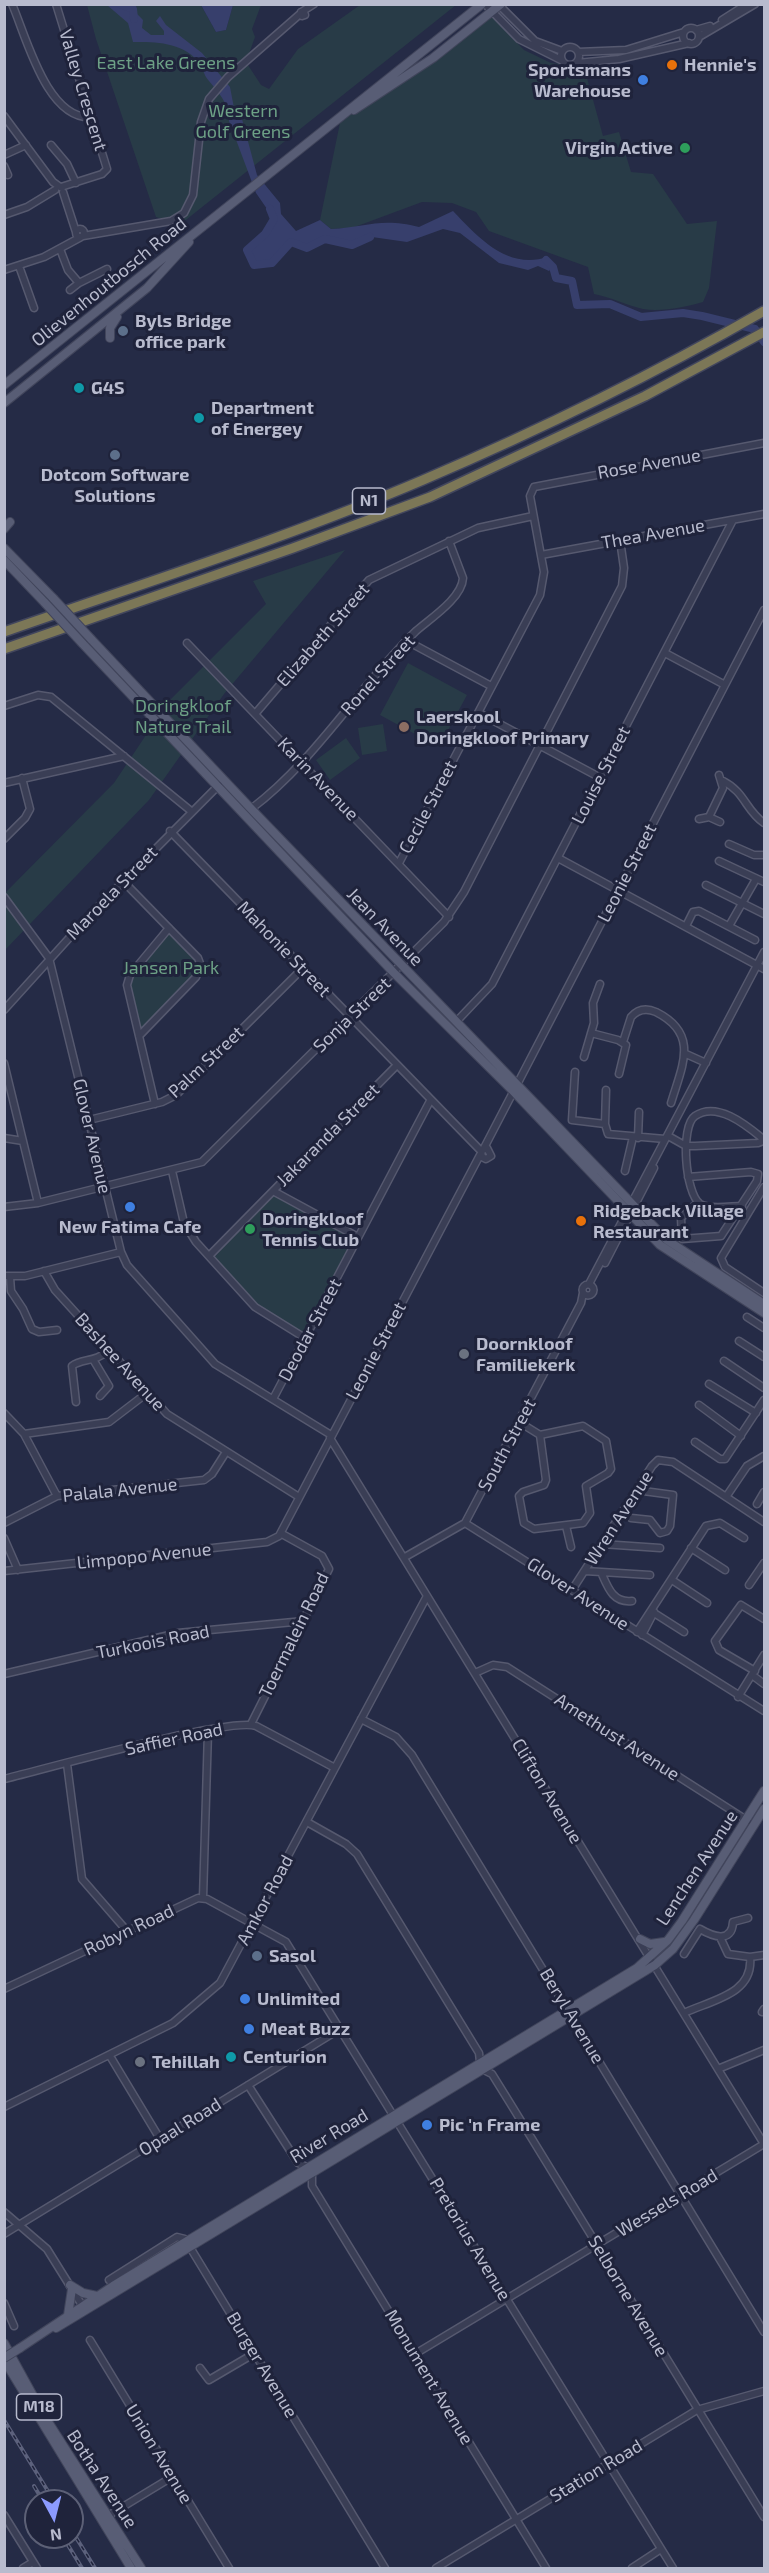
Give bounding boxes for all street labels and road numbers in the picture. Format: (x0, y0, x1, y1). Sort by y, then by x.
street label: Valley Crescent (54, 27, 112, 153)
street label: Olievenhoutbosch Road (27, 213, 191, 351)
street label: Rose Avenue (596, 444, 702, 484)
road number: N1 (352, 488, 386, 514)
street label: Thea Avenue (600, 514, 706, 554)
street label: Elizabeth Street (272, 579, 374, 691)
street label: Ronel Street (336, 630, 420, 720)
street label: Louise Street (567, 722, 635, 828)
street label: Karin Avenue (273, 733, 363, 825)
street label: Cecile Street (394, 757, 462, 857)
street label: Leonie Street (593, 820, 661, 926)
street label: Maroela Street (62, 842, 162, 944)
street label: Jean Avenue (342, 883, 428, 971)
street label: Mahonie Street (233, 897, 335, 1001)
street label: Sonja Street (309, 973, 395, 1057)
street label: Palm Street (164, 1022, 248, 1102)
street label: Glover Avenue (68, 1076, 116, 1196)
street label: Jakaranda Street (272, 1079, 384, 1191)
street label: Deodar Street (274, 1275, 346, 1385)
street label: Leonie Street (341, 1298, 411, 1404)
street label: Bashee Avenue (70, 1309, 170, 1415)
street label: South Street (474, 1395, 540, 1495)
street label: Wren Avenue (580, 1467, 658, 1569)
street label: Palala Avenue (62, 1473, 178, 1507)
street label: Limpopo Avenue (76, 1538, 212, 1574)
street label: Glover Avenue (523, 1553, 633, 1635)
street label: Toermalein Road (254, 1569, 334, 1701)
street label: Turkoois Road (95, 1620, 211, 1664)
street label: Amethust Avenue (551, 1689, 683, 1785)
street label: Saffier Road (123, 1718, 225, 1760)
street label: Clifton Avenue (507, 1735, 587, 1847)
street label: Lenchen Avenue (652, 1806, 742, 1930)
street label: Amkor Road (232, 1851, 298, 1949)
street label: Robyn Road (81, 1900, 177, 1960)
street label: Beryl Avenue (535, 1964, 609, 2068)
street label: Opaal Road (135, 2093, 225, 2161)
street label: River Road (286, 2104, 372, 2168)
street label: Wessels Road (612, 2164, 722, 2242)
street label: Pretorius Avenue (425, 2174, 515, 2304)
street label: Selborne Avenue (583, 2232, 673, 2360)
street label: Monument Avenue (380, 2306, 478, 2448)
street label: Burger Avenue (222, 2308, 302, 2422)
road number: M18 (16, 2394, 62, 2420)
street label: Union Avenue (121, 2400, 197, 2508)
street label: Botha Avenue (62, 2426, 142, 2532)
street label: Station Road (546, 2435, 646, 2507)

